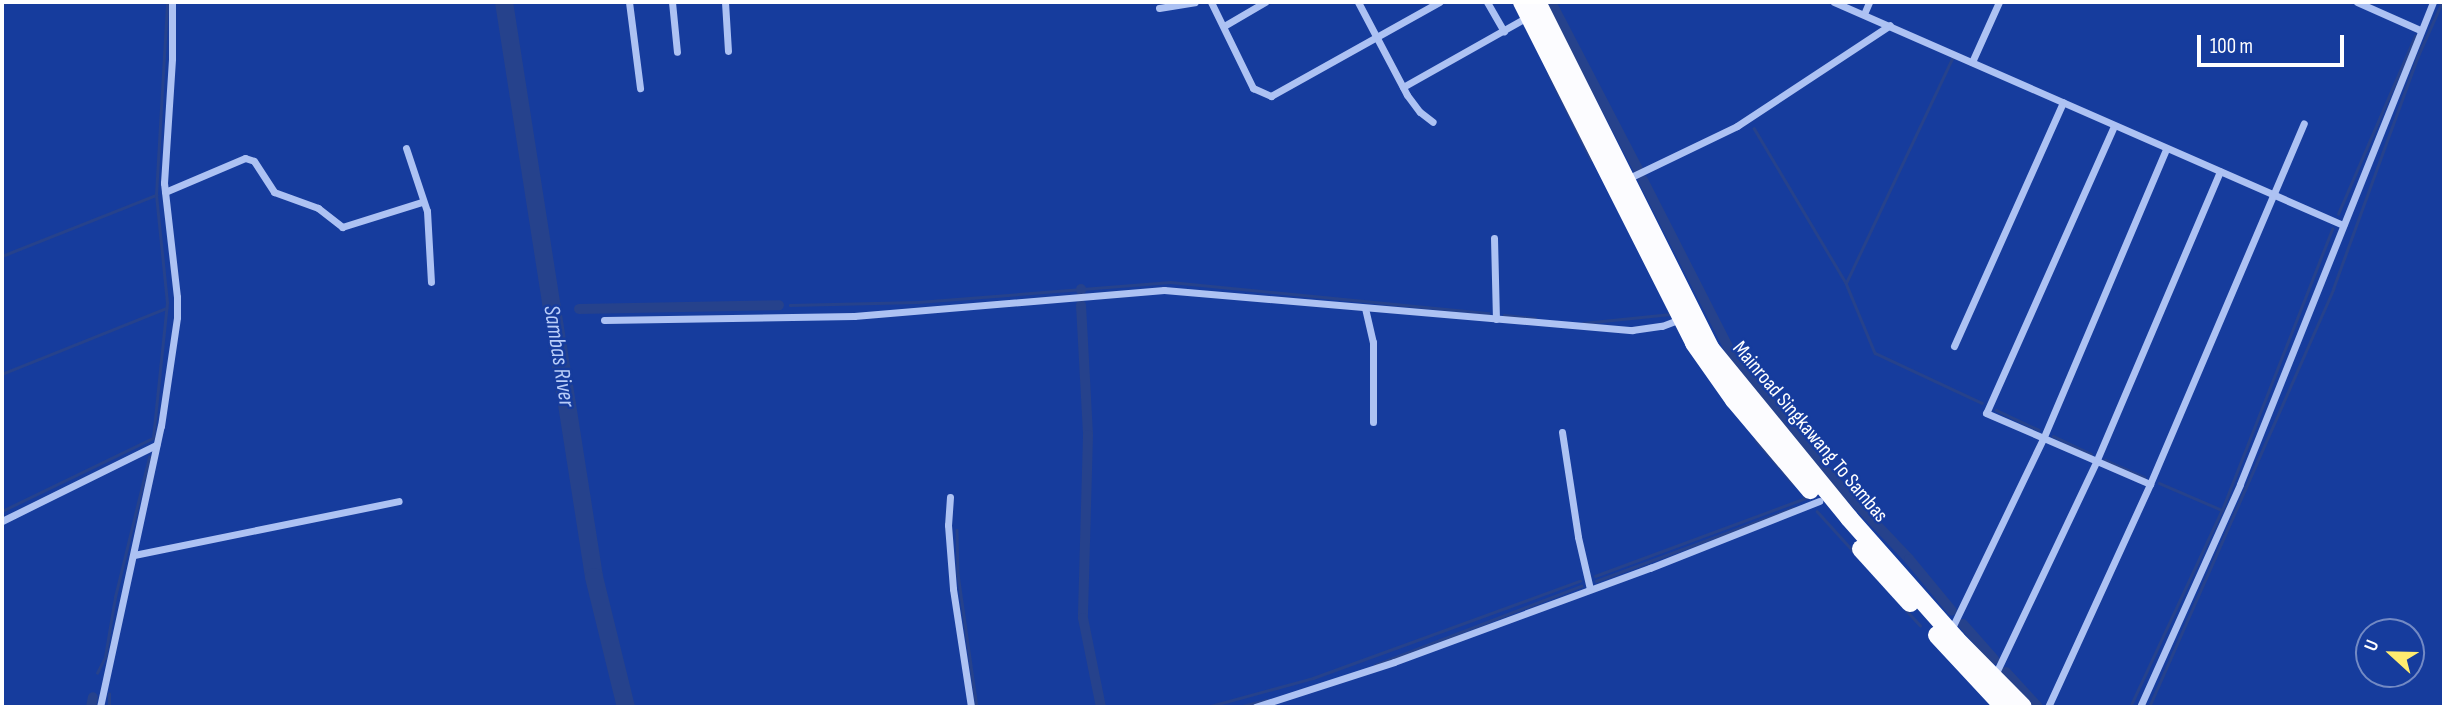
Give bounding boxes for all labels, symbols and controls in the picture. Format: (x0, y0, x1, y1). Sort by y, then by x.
scale bar (2201, 21, 2348, 65)
text: 100 m (2210, 34, 2253, 59)
water label: Sambas River (537, 303, 581, 409)
street label: Mainroad Singkawang To Sambas (1727, 336, 1893, 528)
north arrow (2355, 618, 2425, 688)
text: U (2359, 637, 2384, 655)

